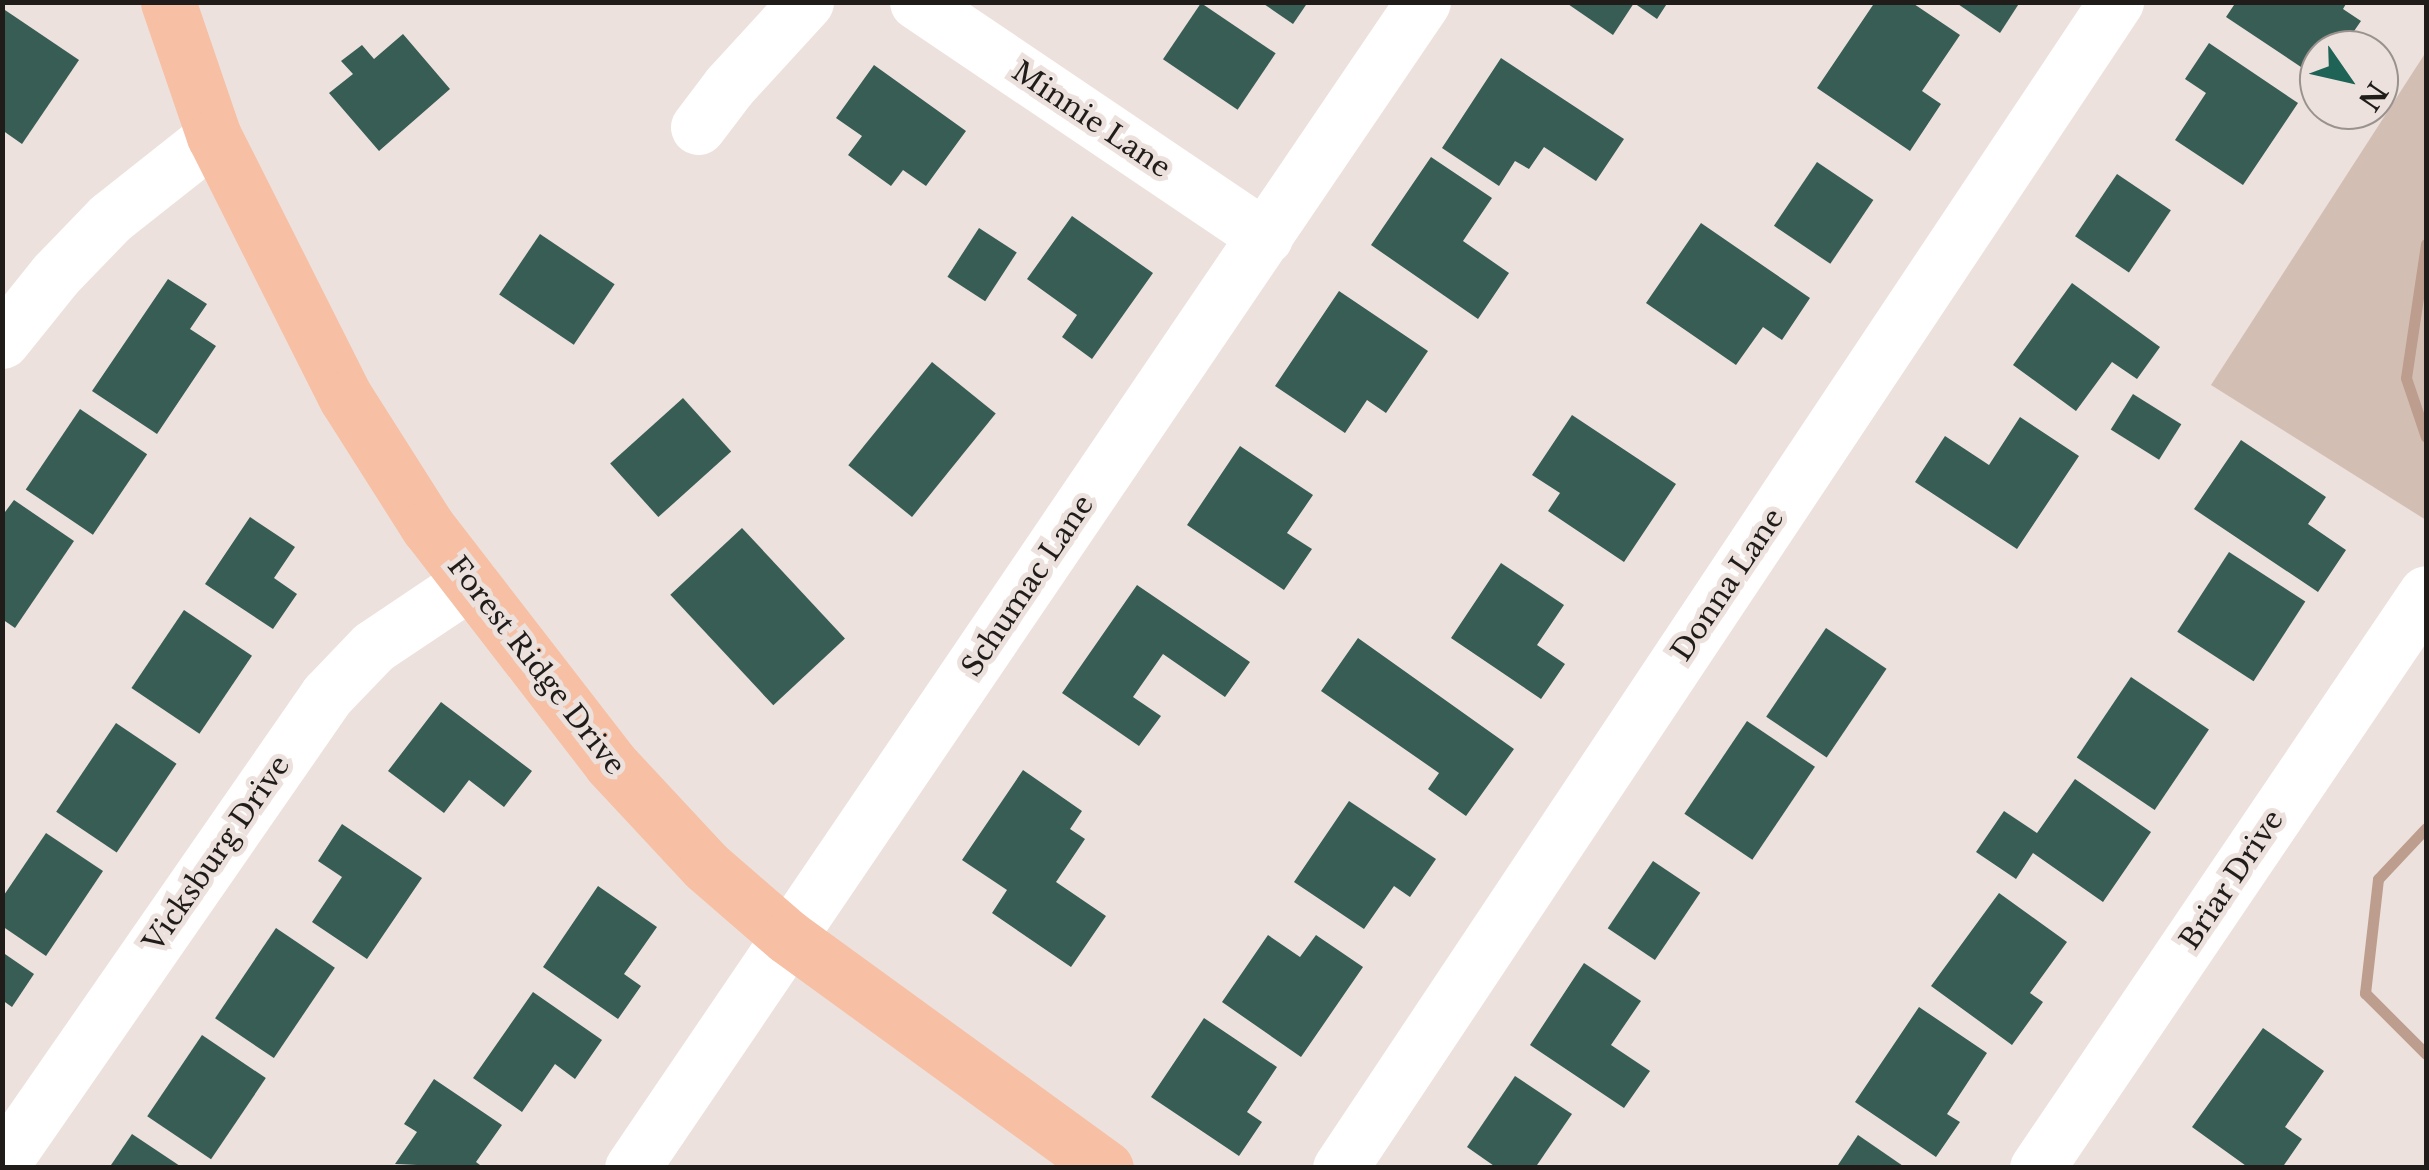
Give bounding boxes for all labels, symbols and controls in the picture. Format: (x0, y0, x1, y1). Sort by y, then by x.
north arrow (2299, 30, 2399, 130)
street label: Minnie Lane (1006, 55, 1176, 185)
text: N (2351, 75, 2395, 117)
street label: Schumac Lane (955, 489, 1101, 683)
street label: Donna Lane (1665, 502, 1791, 668)
street label: Forest Ridge Drive (440, 550, 632, 782)
street label: Vicksburg Drive (137, 750, 297, 958)
street label: Briar Drive (2173, 804, 2291, 956)

